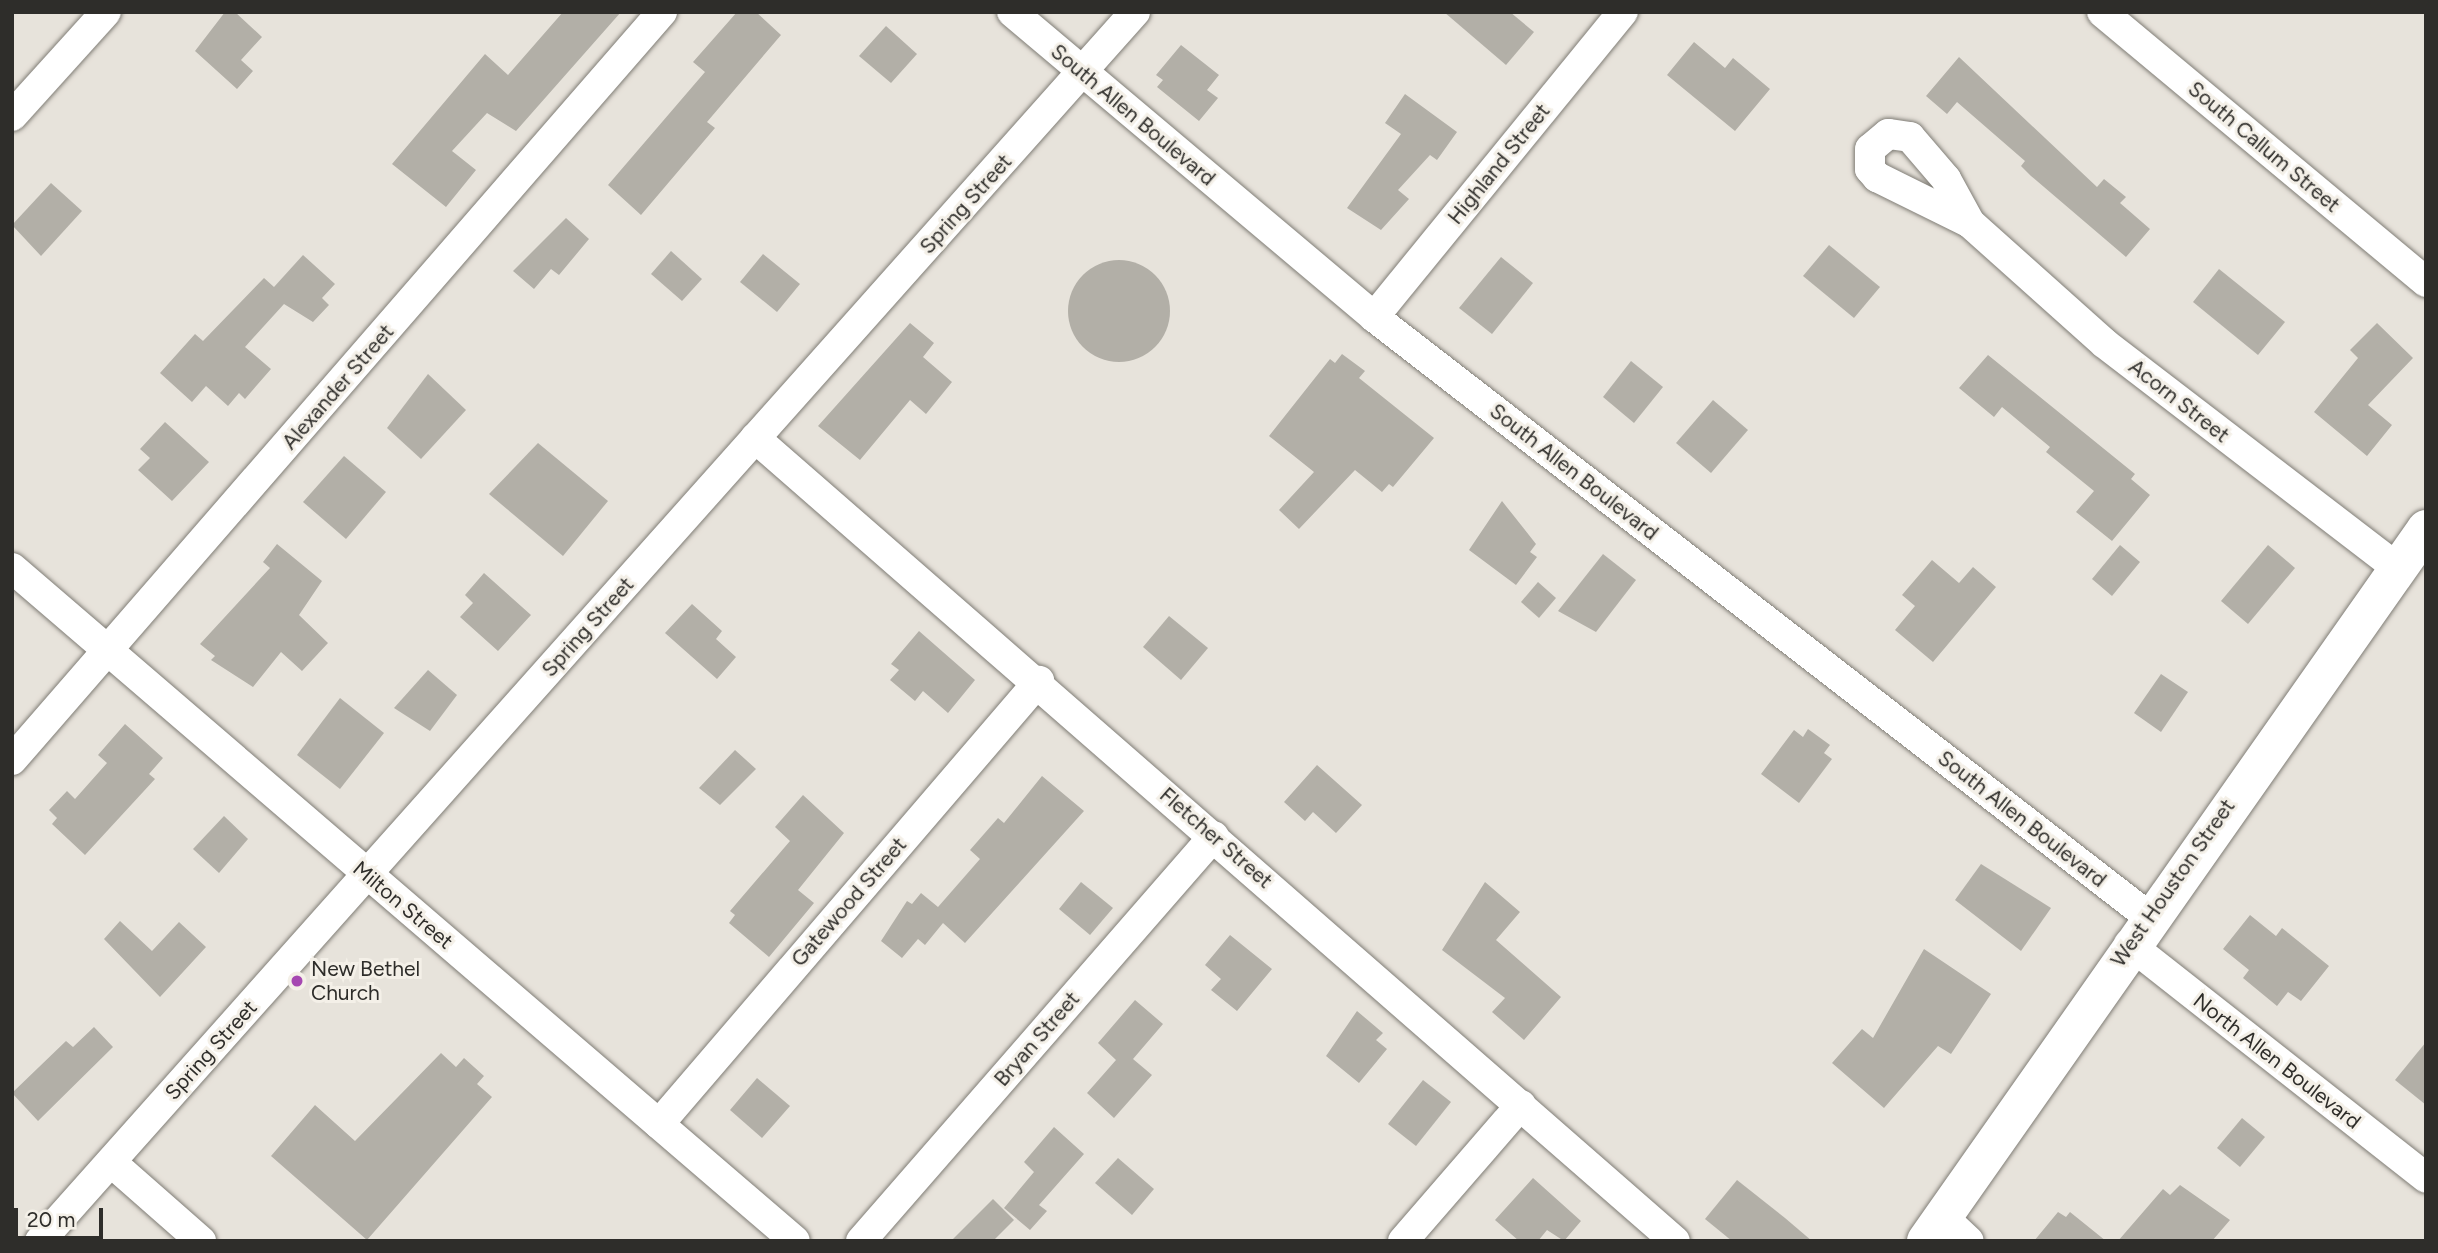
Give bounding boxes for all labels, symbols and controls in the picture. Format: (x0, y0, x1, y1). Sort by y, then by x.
street label: South Allen Boulevard (1046, 39, 1220, 191)
street label: South Callum Street (2183, 76, 2345, 218)
street label: Highland Street (1443, 99, 1555, 229)
street label: Spring Street (915, 149, 1017, 259)
street label: Alexander Street (277, 319, 399, 455)
street label: Acorn Street (2124, 354, 2234, 448)
street label: South Allen Boulevard (1485, 398, 1663, 546)
street label: Spring Street (537, 572, 639, 682)
street label: South Allen Boulevard (1933, 745, 2111, 893)
street label: Fletcher Street (1155, 782, 1277, 894)
street label: West Houston Street (2106, 794, 2240, 972)
street label: Gatewood Street (786, 832, 912, 972)
street label: Milton Street (348, 856, 458, 954)
place label: New Bethel Church (311, 956, 420, 1006)
marker: New Bethel Church (289, 973, 305, 989)
street label: Bryan Street (989, 987, 1085, 1091)
street label: North Allen Boulevard (2188, 988, 2366, 1134)
street label: Spring Street (160, 995, 262, 1105)
scale bar (18, 1194, 107, 1238)
text: 20 m (27, 1207, 75, 1232)

